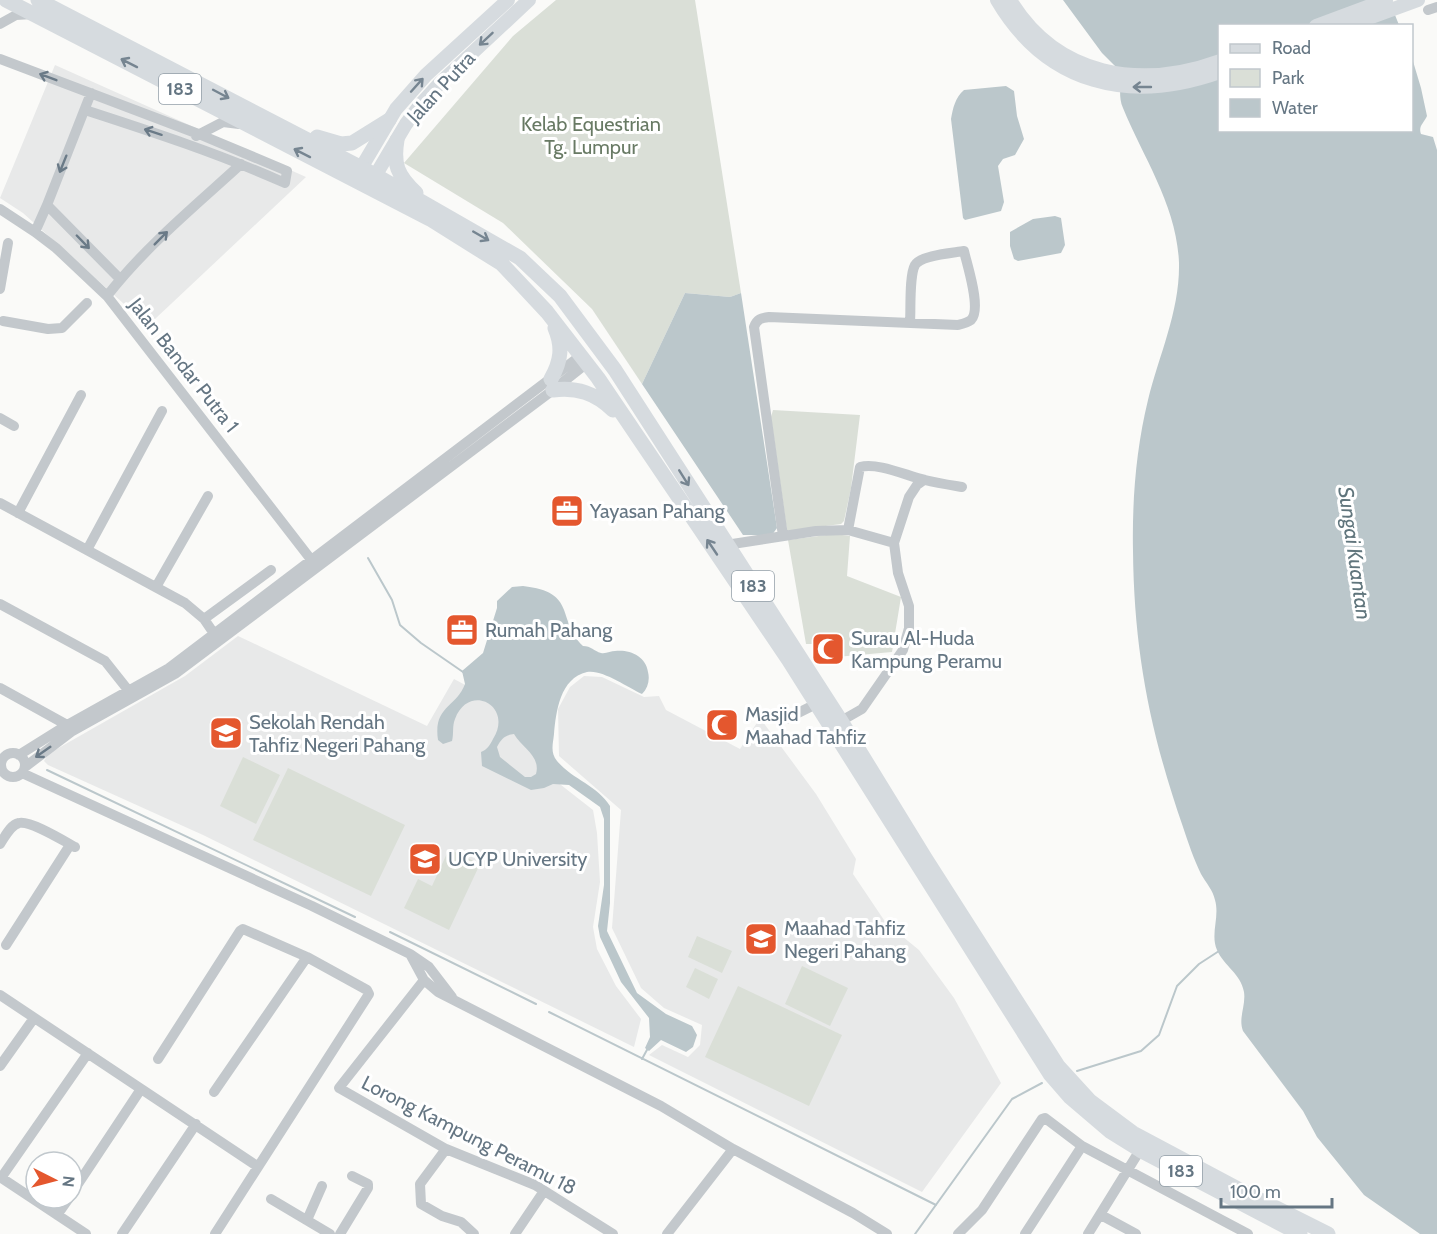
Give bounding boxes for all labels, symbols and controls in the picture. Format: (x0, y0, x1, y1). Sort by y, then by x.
legend (1218, 24, 1413, 132)
one-way arrow (478, 32, 493, 47)
text: Road (1272, 37, 1311, 59)
street label: Jalan Putra (401, 46, 480, 128)
one-way arrow (121, 57, 138, 69)
text: Park (1272, 67, 1305, 89)
one-way arrow (39, 71, 58, 82)
road number: 183 (159, 74, 201, 104)
one-way arrow (410, 78, 424, 93)
one-way arrow (1132, 81, 1152, 93)
one-way arrow (212, 88, 229, 100)
text: Water (1272, 97, 1318, 119)
park label: Kelab Equestrian Tg. Lumpur (521, 112, 661, 159)
one-way arrow (143, 126, 162, 137)
one-way arrow (294, 146, 312, 158)
one-way arrow (57, 154, 68, 173)
one-way arrow (472, 230, 489, 242)
one-way arrow (154, 231, 169, 246)
one-way arrow (76, 235, 91, 250)
street label: Jalan Bandar Putra 1 (123, 292, 244, 437)
one-way arrow (678, 470, 691, 487)
water label: Sungai Kuantan (1333, 485, 1377, 621)
office icon: Yayasan Pahang (549, 493, 585, 529)
place label: Yayasan Pahang (589, 499, 726, 523)
one-way arrow (706, 540, 718, 556)
road number: 183 (732, 571, 774, 601)
office icon: Rumah Pahang (444, 612, 480, 648)
place label: Rumah Pahang (485, 618, 613, 642)
place label: Surau Al-Huda Kampung Peramu (851, 626, 1002, 673)
mosque icon: Surau Al-Huda Kampung Peramu (810, 631, 846, 667)
place label: Masjid Maahad Tahfiz (745, 702, 866, 749)
mosque icon: Masjid Maahad Tahfiz (704, 707, 740, 743)
place label: Sekolah Rendah Tahfiz Negeri Pahang (249, 710, 426, 757)
school or university icon: Sekolah Rendah Tahfiz Negeri Pahang (208, 715, 244, 751)
one-way arrow (35, 746, 51, 758)
school or university icon: UCYP University (407, 841, 443, 877)
place label: UCYP University (448, 847, 587, 871)
place label: Maahad Tahfiz Negeri Pahang (784, 916, 907, 963)
school or university icon: Maahad Tahfiz Negeri Pahang (743, 921, 779, 957)
street label: Lorong Kampung Peramu 18 (358, 1070, 580, 1200)
north arrow (24, 1150, 84, 1210)
road number: 183 (1160, 1156, 1202, 1186)
scale bar (1221, 1171, 1332, 1209)
text: N (58, 1175, 78, 1188)
text: 100 m (1230, 1181, 1281, 1203)

